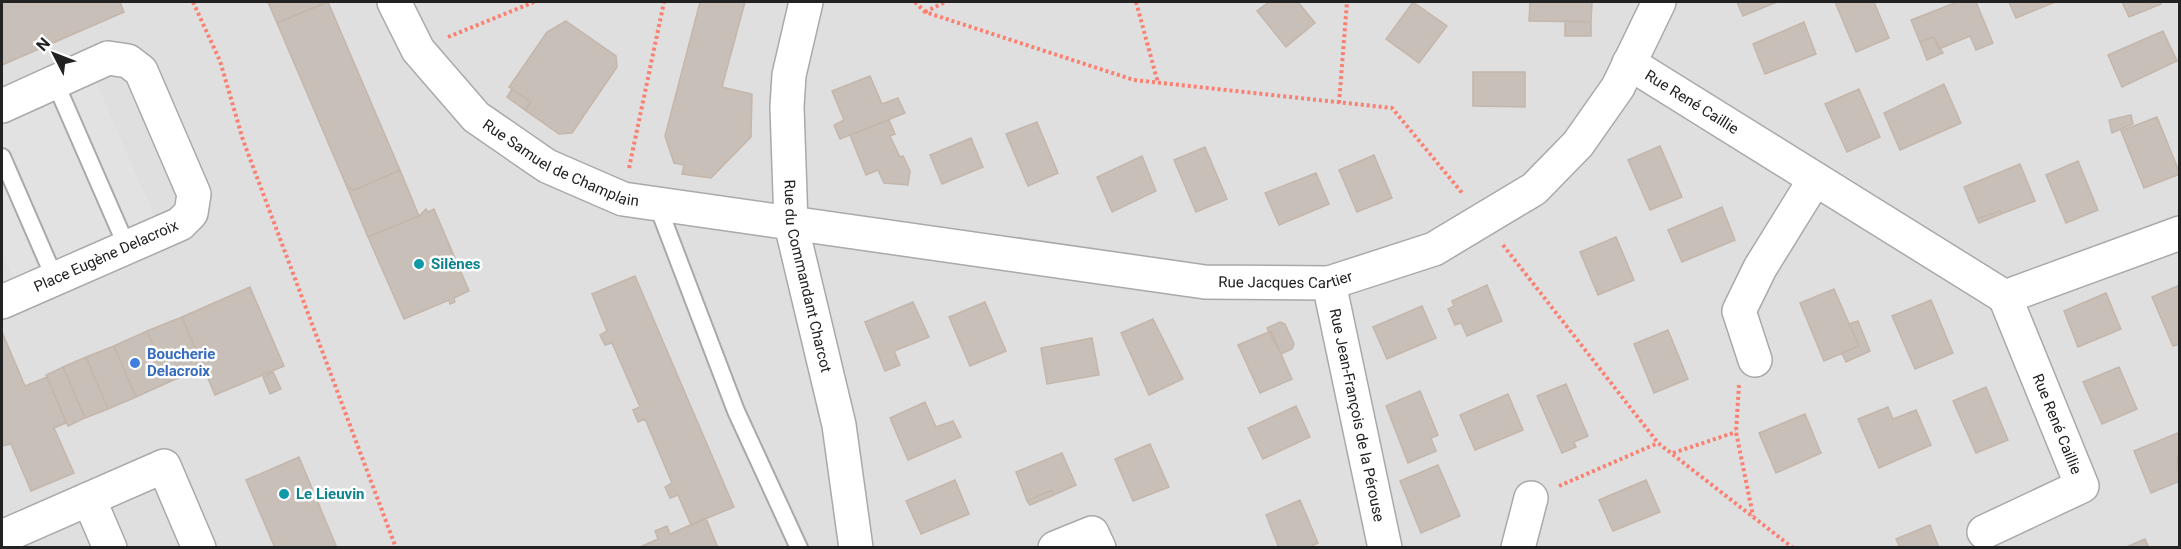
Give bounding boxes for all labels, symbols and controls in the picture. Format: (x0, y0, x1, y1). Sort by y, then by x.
north arrow (24, 24, 84, 84)
text: N (32, 34, 54, 55)
street label: Rue René Caillie (1642, 66, 1742, 138)
street label: Rue Samuel de Champlain (479, 115, 640, 210)
street label: Rue du Commandant Charcot (780, 179, 835, 374)
street label: Place Eugène Delacroix (31, 216, 181, 296)
place label: Silènes (431, 255, 481, 273)
marker: Silènes (412, 257, 426, 271)
street label: Rue Jacques Cartier (1218, 267, 1355, 292)
street label: Rue Jean-François de la Pérouse (1326, 307, 1388, 523)
place label: Boucherie Delacroix (147, 345, 215, 380)
marker: Boucherie Delacroix (128, 356, 142, 370)
street label: Rue René Caillie (2029, 371, 2085, 477)
place label: Le Lieuvin (296, 485, 365, 503)
marker: Le Lieuvin (277, 487, 291, 501)

